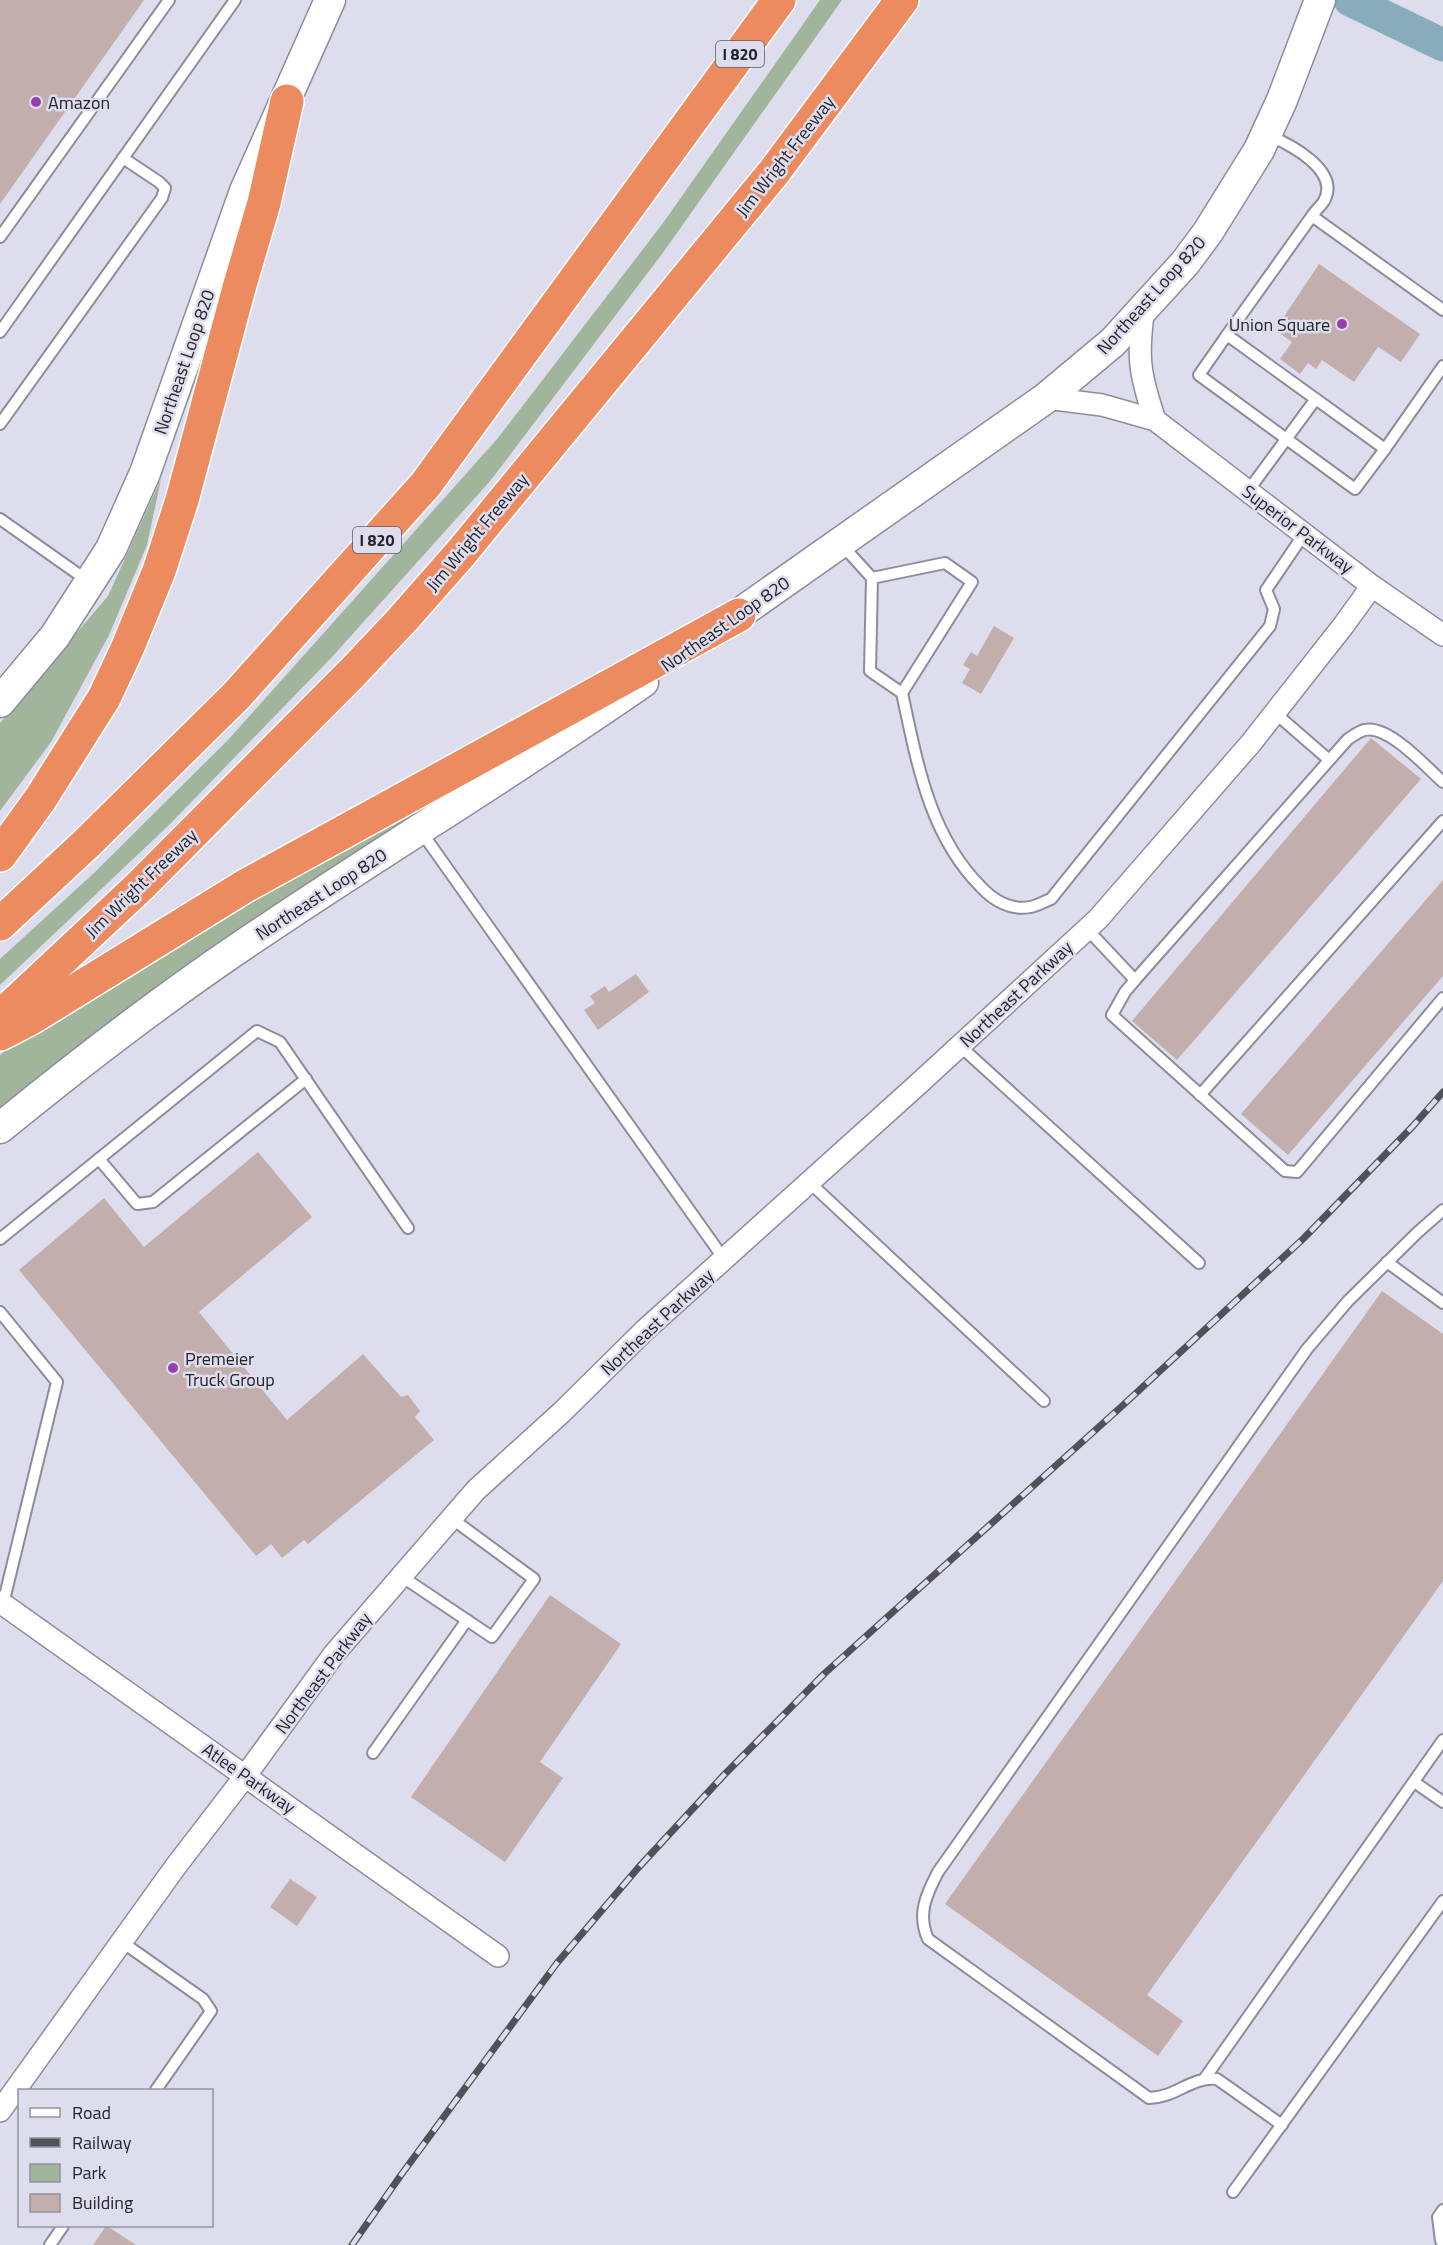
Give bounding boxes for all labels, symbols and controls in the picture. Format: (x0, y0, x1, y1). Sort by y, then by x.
road number: I 820 (716, 41, 764, 67)
place label: Amazon (48, 89, 110, 116)
street label: Jim Wright Freeway (729, 89, 841, 222)
marker: Amazon (29, 95, 43, 109)
street label: Northeast Loop 820 (1090, 230, 1212, 360)
street label: Northeast Loop 820 (147, 286, 221, 438)
place label: Union Square (1229, 311, 1330, 338)
marker: Union Square (1335, 317, 1349, 331)
street label: Jim Wright Freeway (419, 467, 535, 597)
street label: Superior Parkway (1237, 478, 1360, 580)
road number: I 820 (353, 527, 401, 553)
street label: Northeast Loop 820 (655, 569, 795, 679)
street label: Jim Wright Freeway (79, 822, 204, 944)
street label: Northeast Loop 820 (250, 841, 392, 947)
street label: Northeast Parkway (953, 934, 1079, 1054)
street label: Northeast Parkway (594, 1262, 720, 1382)
place label: Premeier Truck Group (185, 1345, 275, 1393)
marker: Premeier Truck Group (166, 1361, 180, 1375)
street label: Northeast Parkway (268, 1606, 378, 1740)
street label: Atlee Parkway (197, 1736, 302, 1820)
legend (18, 2089, 213, 2227)
text: Road (72, 2099, 111, 2126)
text: Railway (72, 2129, 132, 2156)
text: Park (72, 2159, 107, 2186)
text: Building (72, 2189, 133, 2216)

